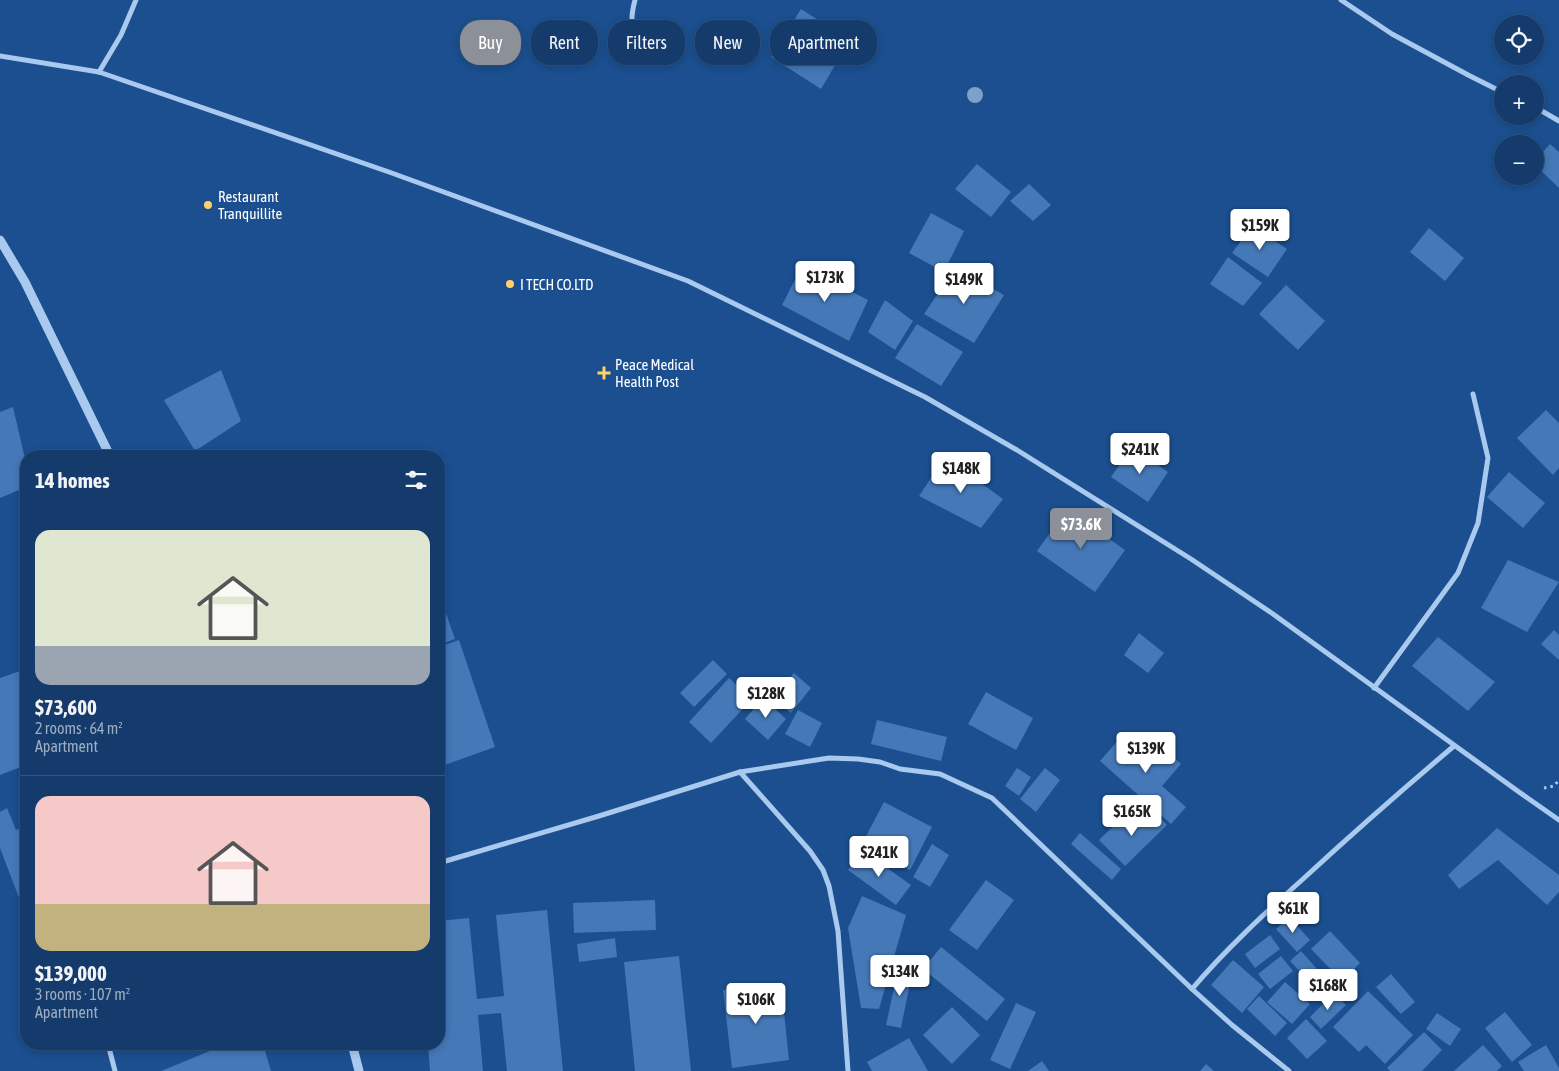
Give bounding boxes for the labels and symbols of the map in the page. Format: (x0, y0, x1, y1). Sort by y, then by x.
place label: Restaurant Tranquillite (218, 188, 282, 222)
marker: Restaurant Tranquillite (202, 199, 214, 211)
pin: $159K (1225, 208, 1295, 251)
pin: $173K (790, 260, 860, 303)
pin: $149K (929, 262, 999, 305)
place label: I TECH CO.LTD (520, 276, 593, 293)
marker: I TECH CO.LTD (504, 278, 516, 290)
place label: Peace Medical Health Post (615, 356, 694, 390)
marker: Peace Medical Health Post (597, 366, 611, 380)
pin: $241K (1105, 432, 1175, 475)
pin: $148K (926, 452, 996, 494)
pin: $73.6K (1040, 508, 1122, 550)
pin: $128K (731, 676, 801, 719)
pin: $139K (1111, 732, 1181, 774)
pin: $165K (1097, 794, 1167, 837)
pin: $241K (844, 836, 914, 878)
pin: $61K (1263, 892, 1323, 934)
pin: $134K (865, 954, 935, 997)
pin: $168K (1293, 968, 1363, 1011)
pin: $106K (721, 982, 791, 1025)

